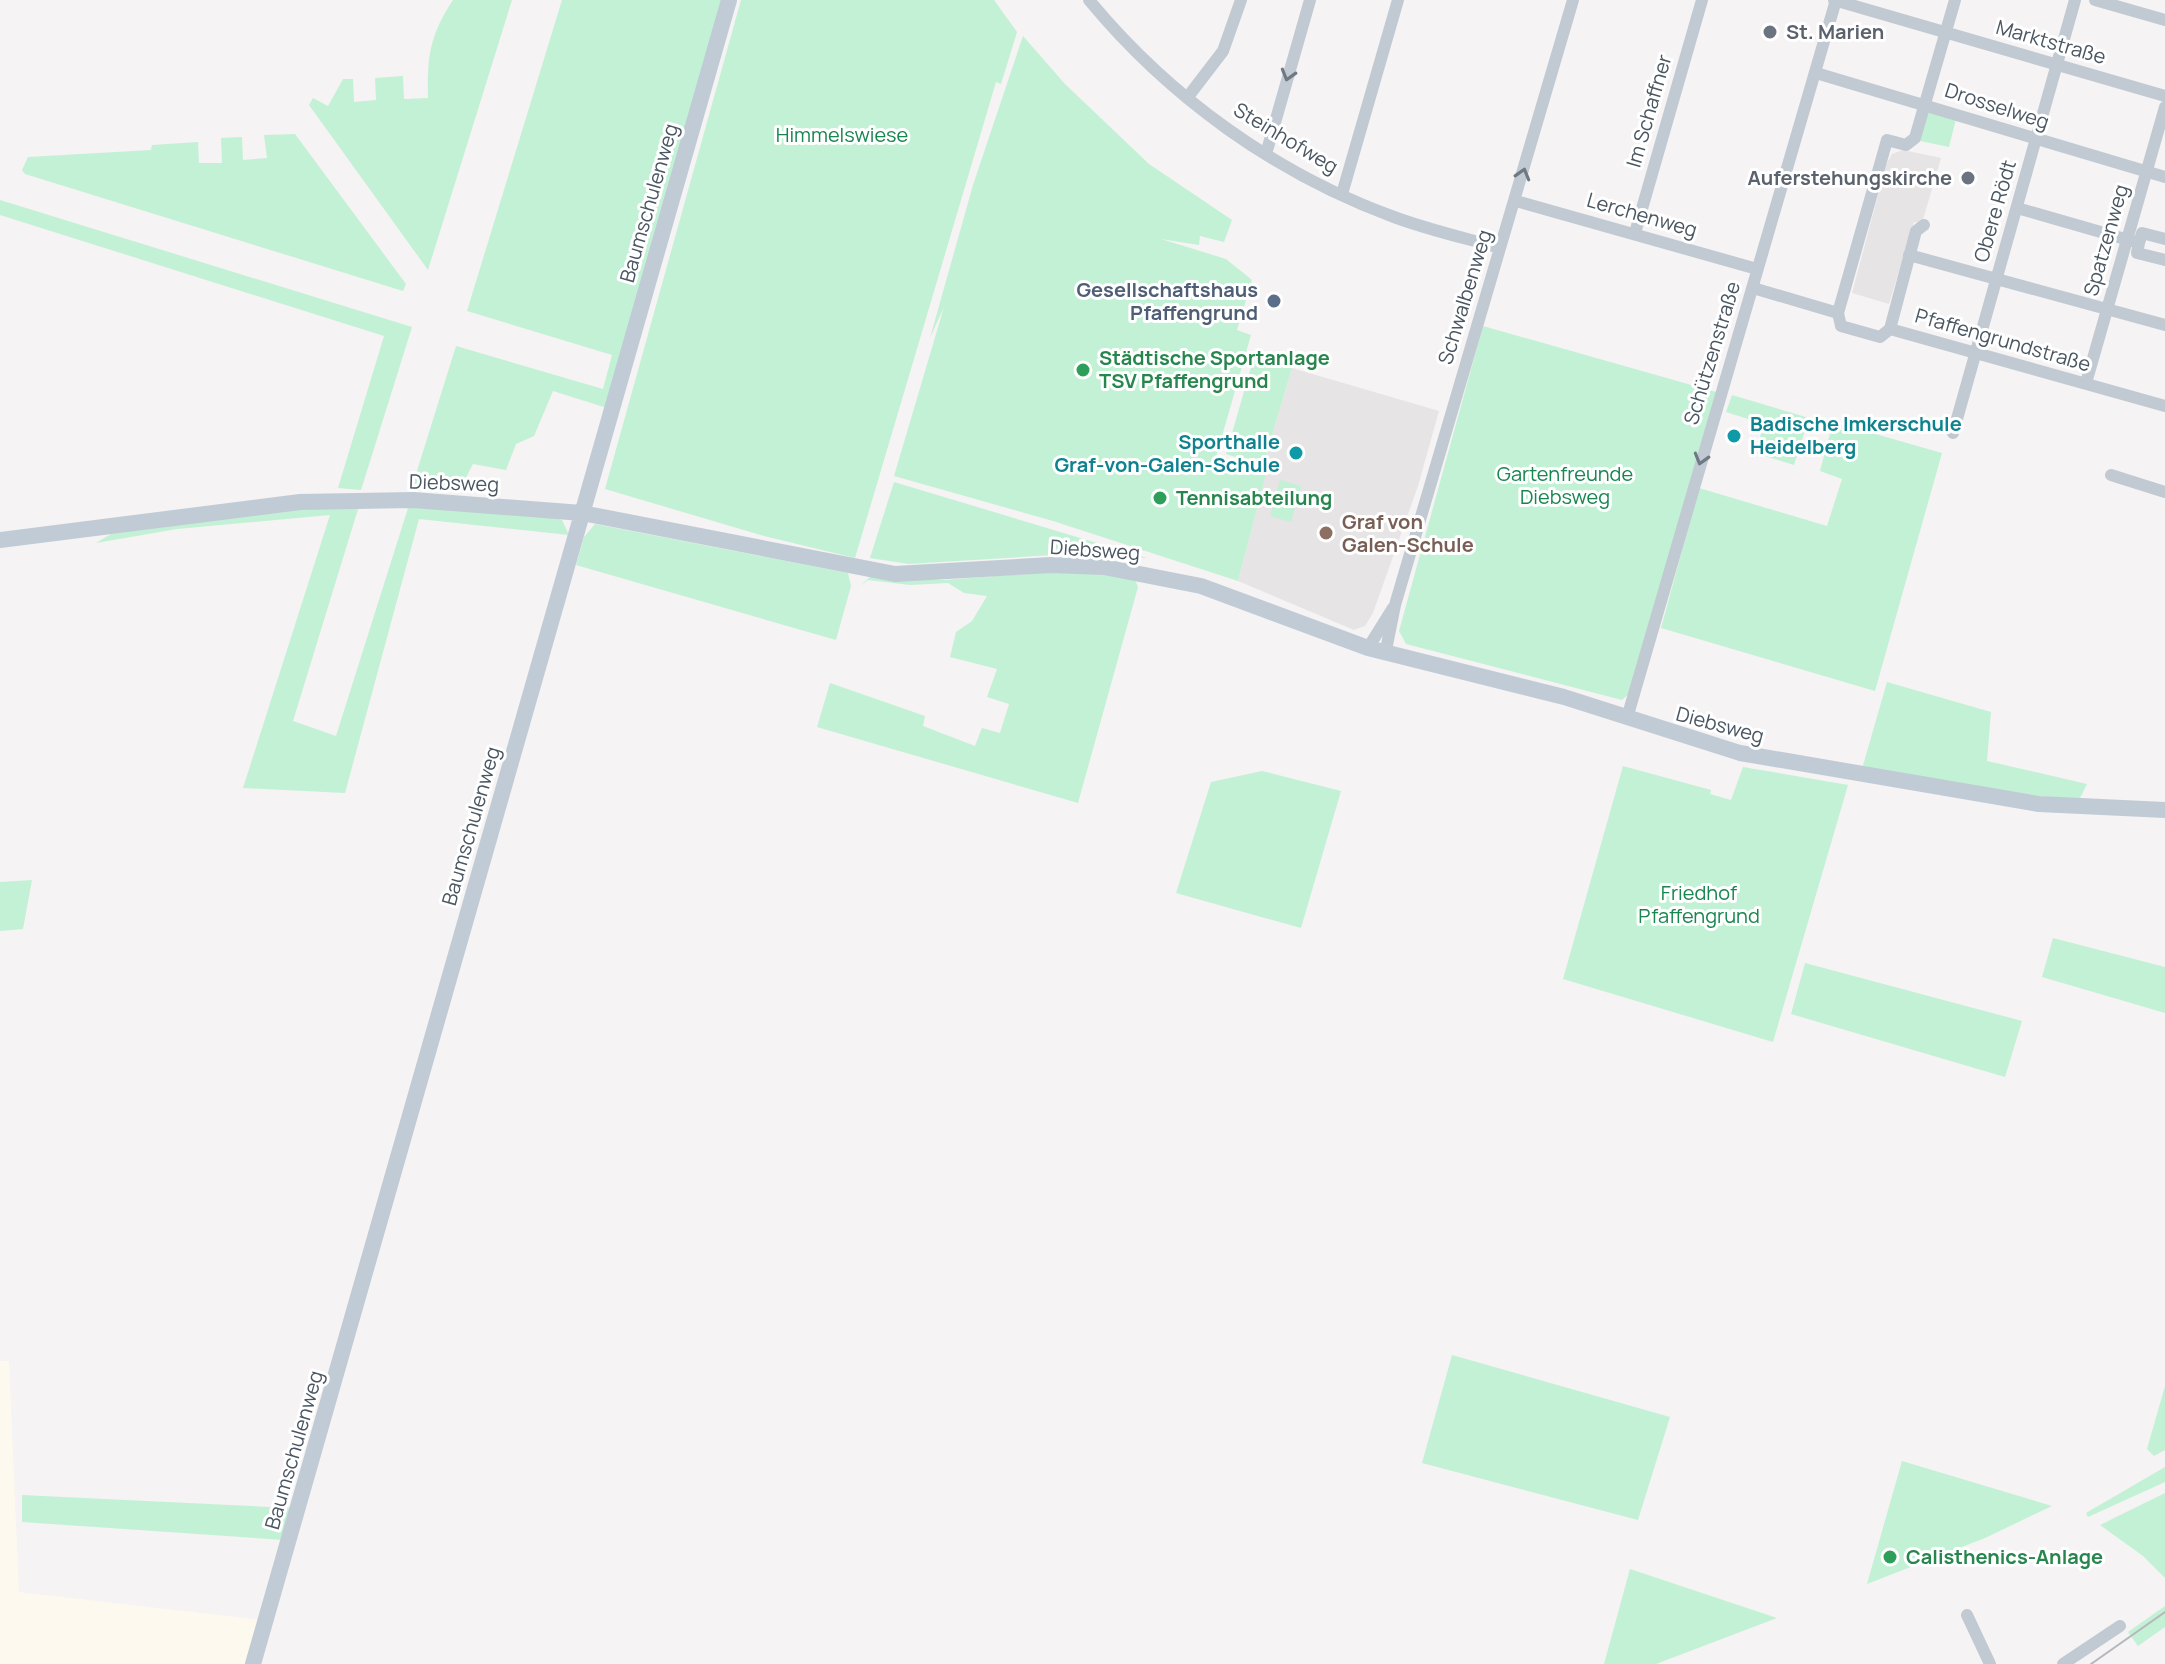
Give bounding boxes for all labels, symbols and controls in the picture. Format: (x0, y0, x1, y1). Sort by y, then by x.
street label: Marktstraße (1993, 13, 2109, 70)
place label: St. Marien (1786, 18, 1884, 45)
marker: St. Marien (1761, 23, 1779, 41)
street label: Im Schaffner (1620, 51, 1677, 170)
one-way arrow (1281, 68, 1297, 81)
street label: Drosselweg (1942, 76, 2053, 135)
street label: Steinhofweg (1229, 96, 1344, 179)
street label: Baumschulenweg (613, 120, 684, 285)
park label: Himmelswiese (776, 121, 908, 148)
street label: Obere Rödt (1967, 157, 2022, 265)
place label: Auferstehungskirche (1747, 164, 1952, 191)
one-way arrow (1514, 167, 1531, 181)
marker: Auferstehungskirche (1959, 169, 1977, 187)
street label: Spatzenweg (2077, 181, 2134, 299)
street label: Lerchenweg (1584, 186, 1700, 243)
street label: Schwalbenweg (1431, 226, 1498, 367)
place label: Gesellschaftshaus Pfaffengrund (1076, 276, 1258, 326)
street label: Schützenstraße (1677, 278, 1746, 428)
marker: Gesellschaftshaus Pfaffengrund (1265, 292, 1283, 310)
street label: Pfaffengrundstraße (1912, 302, 2094, 378)
place label: Städtische Sportanlage TSV Pfaffengrund (1099, 344, 1330, 394)
marker: Städtische Sportanlage TSV Pfaffengrund (1074, 361, 1092, 379)
place label: Badische Imkerschule Heidelberg (1750, 410, 1962, 460)
marker: Badische Imkerschule Heidelberg (1725, 427, 1743, 445)
place label: Sporthalle Graf-von-Galen-Schule (1054, 428, 1280, 478)
marker: Sporthalle Graf-von-Galen-Schule (1287, 444, 1305, 462)
one-way arrow (1694, 452, 1710, 466)
park label: Gartenfreunde Diebsweg (1497, 460, 1633, 510)
street label: Diebsweg (409, 467, 500, 498)
place label: Tennisabteilung (1176, 484, 1332, 511)
marker: Tennisabteilung (1151, 489, 1169, 507)
place label: Graf von Galen-Schule (1342, 508, 1474, 558)
marker: Graf von Galen-Schule (1317, 524, 1335, 542)
street label: Diebsweg (1049, 533, 1141, 566)
street label: Diebsweg (1673, 700, 1767, 749)
street label: Baumschulenweg (435, 743, 506, 908)
park label: Friedhof Pfaffengrund (1638, 879, 1760, 929)
street label: Baumschulenweg (258, 1367, 329, 1532)
place label: Calisthenics-Anlage (1906, 1543, 2103, 1570)
marker: Calisthenics-Anlage (1881, 1548, 1899, 1566)

